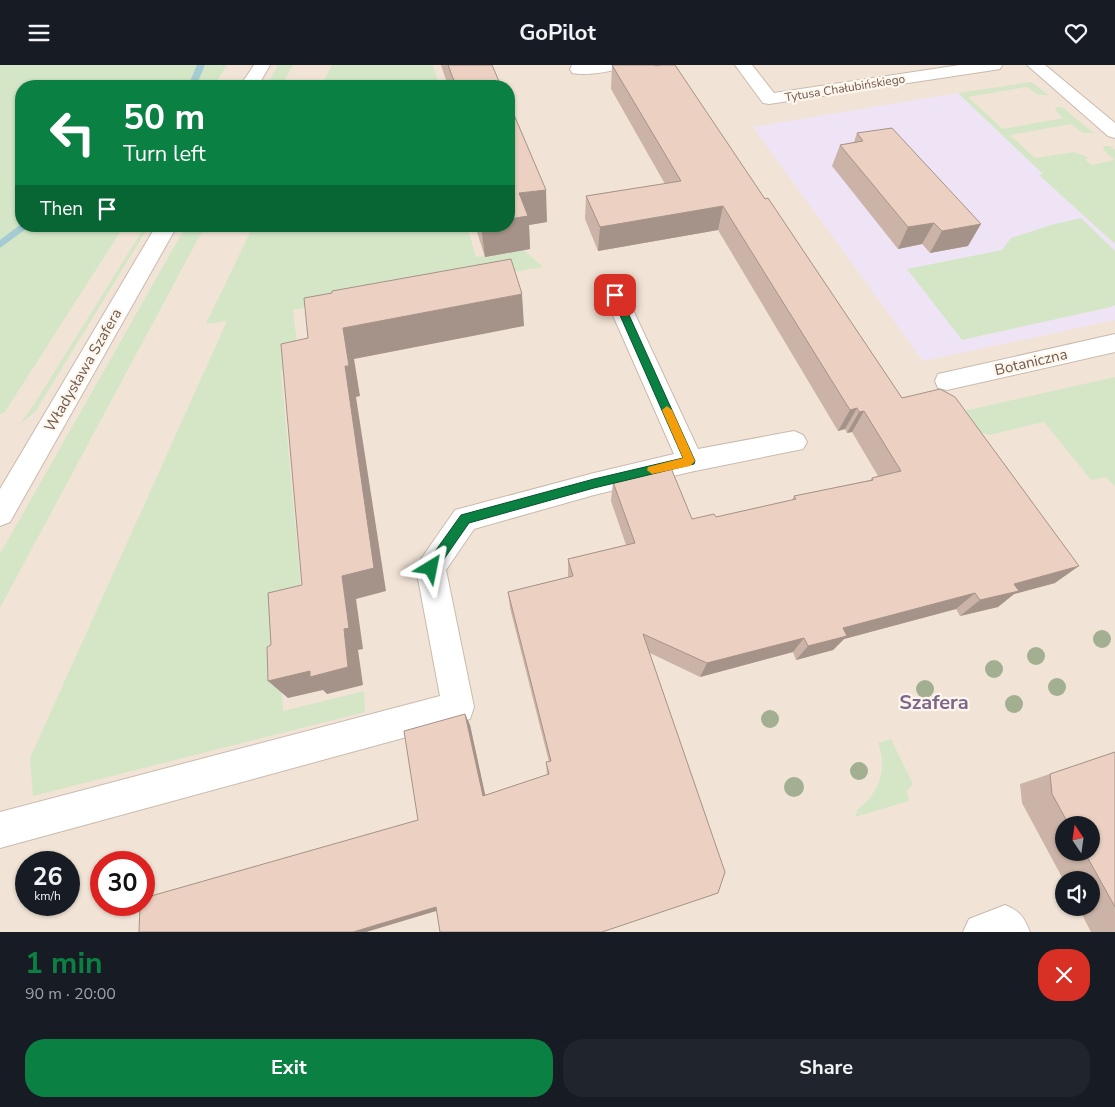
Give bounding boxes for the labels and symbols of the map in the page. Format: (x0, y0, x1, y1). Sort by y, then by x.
street label: Tytusa Chałubińskiego (784, 71, 907, 105)
pin (594, 274, 636, 316)
street label: Władysława Szafera (40, 305, 126, 435)
street label: Botaniczna (993, 344, 1069, 380)
position arrow (404, 541, 456, 593)
district label: Szafera (899, 689, 969, 716)
north arrow (1055, 816, 1100, 861)
speed limit sign: 30 (90, 851, 155, 916)

